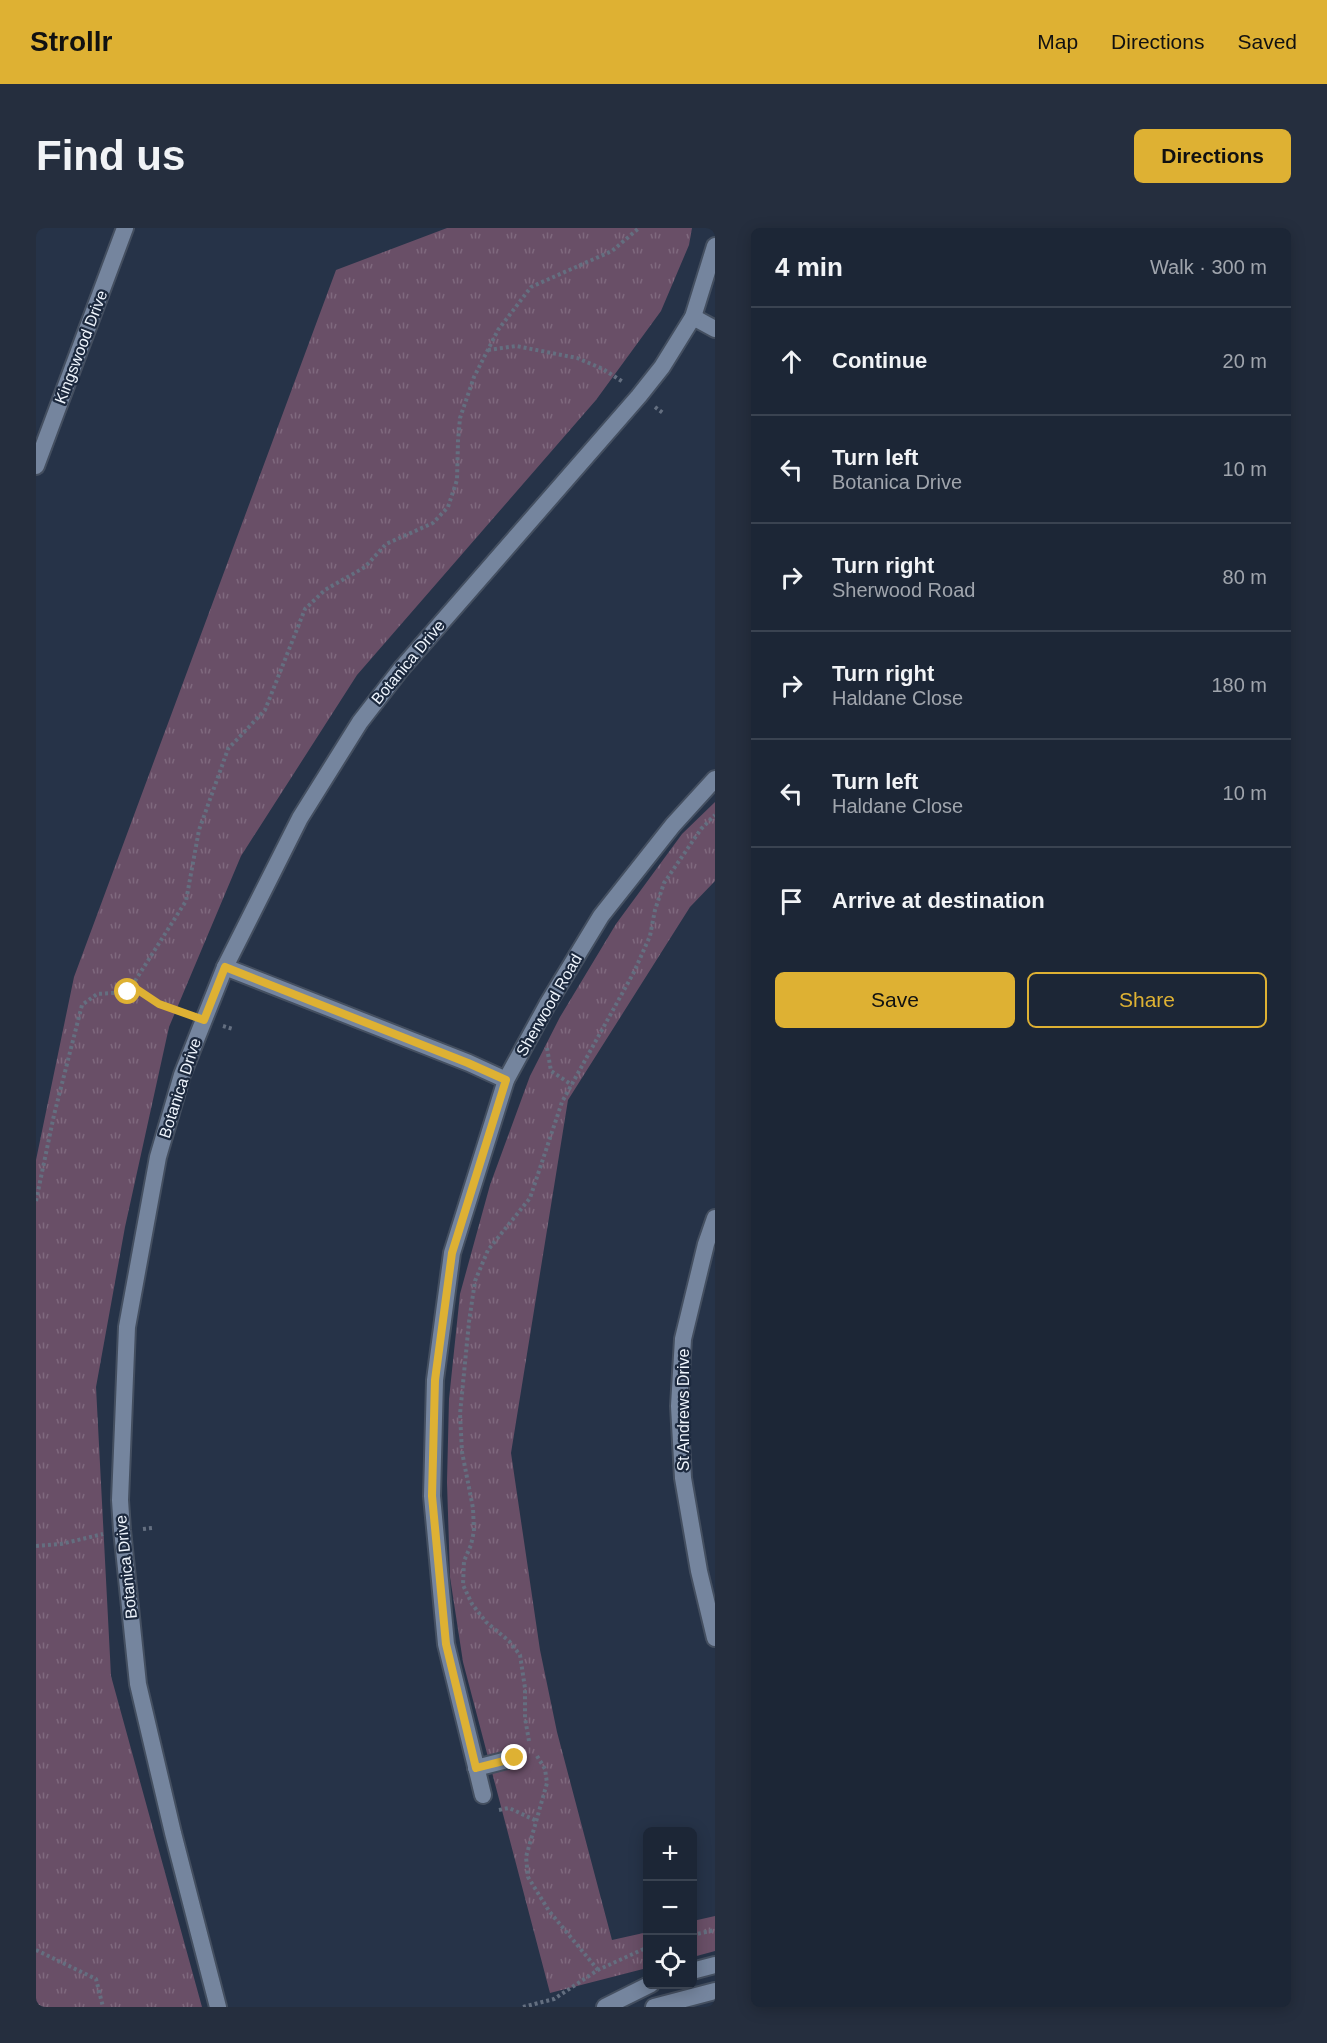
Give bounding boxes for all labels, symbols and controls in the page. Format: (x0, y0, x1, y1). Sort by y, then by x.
text: Strollr (30, 26, 112, 57)
text: Map (1037, 30, 1078, 53)
text: Directions (1111, 30, 1204, 53)
text: Saved (1237, 30, 1297, 53)
button: Directions (1134, 129, 1291, 183)
text: Find us (36, 132, 185, 179)
text: 4 min (775, 252, 843, 282)
text: Walk · 300 m (1150, 256, 1267, 278)
street label: Kingswood Drive (52, 288, 110, 406)
icon: ahead (775, 345, 808, 378)
text: Continue (832, 348, 927, 373)
text: 20 m (1223, 350, 1267, 372)
text: Turn left (832, 445, 918, 470)
icon: left (775, 453, 808, 486)
text: 10 m (1223, 458, 1267, 480)
text: Botanica Drive (832, 471, 962, 493)
text: Turn right (832, 553, 934, 578)
icon: right (775, 561, 808, 594)
text: 80 m (1223, 566, 1267, 588)
text: Sherwood Road (832, 579, 975, 601)
street label: Botanica Drive (368, 617, 448, 707)
text: Turn right (832, 661, 934, 686)
icon: right (775, 669, 808, 702)
text: 180 m (1211, 674, 1267, 696)
text: Haldane Close (832, 687, 963, 709)
text: Turn left (832, 769, 918, 794)
icon: left (775, 777, 808, 810)
text: 10 m (1223, 782, 1267, 804)
text: Haldane Close (832, 795, 963, 817)
icon: arrive (775, 885, 808, 918)
text: Arrive at destination (832, 888, 1045, 913)
street label: Sherwood Road (513, 951, 585, 1059)
button: Save (775, 972, 1015, 1028)
button: Share (1027, 972, 1267, 1028)
route start (114, 978, 140, 1004)
street label: Botanica Drive (156, 1036, 204, 1140)
street label: St Andrews Drive (675, 1349, 692, 1471)
street label: Botanica Drive (112, 1514, 140, 1620)
route end (501, 1744, 527, 1770)
map controls (643, 1827, 697, 1989)
button: + (643, 1827, 697, 1881)
button: − (643, 1881, 697, 1935)
button: locate (643, 1935, 697, 1989)

